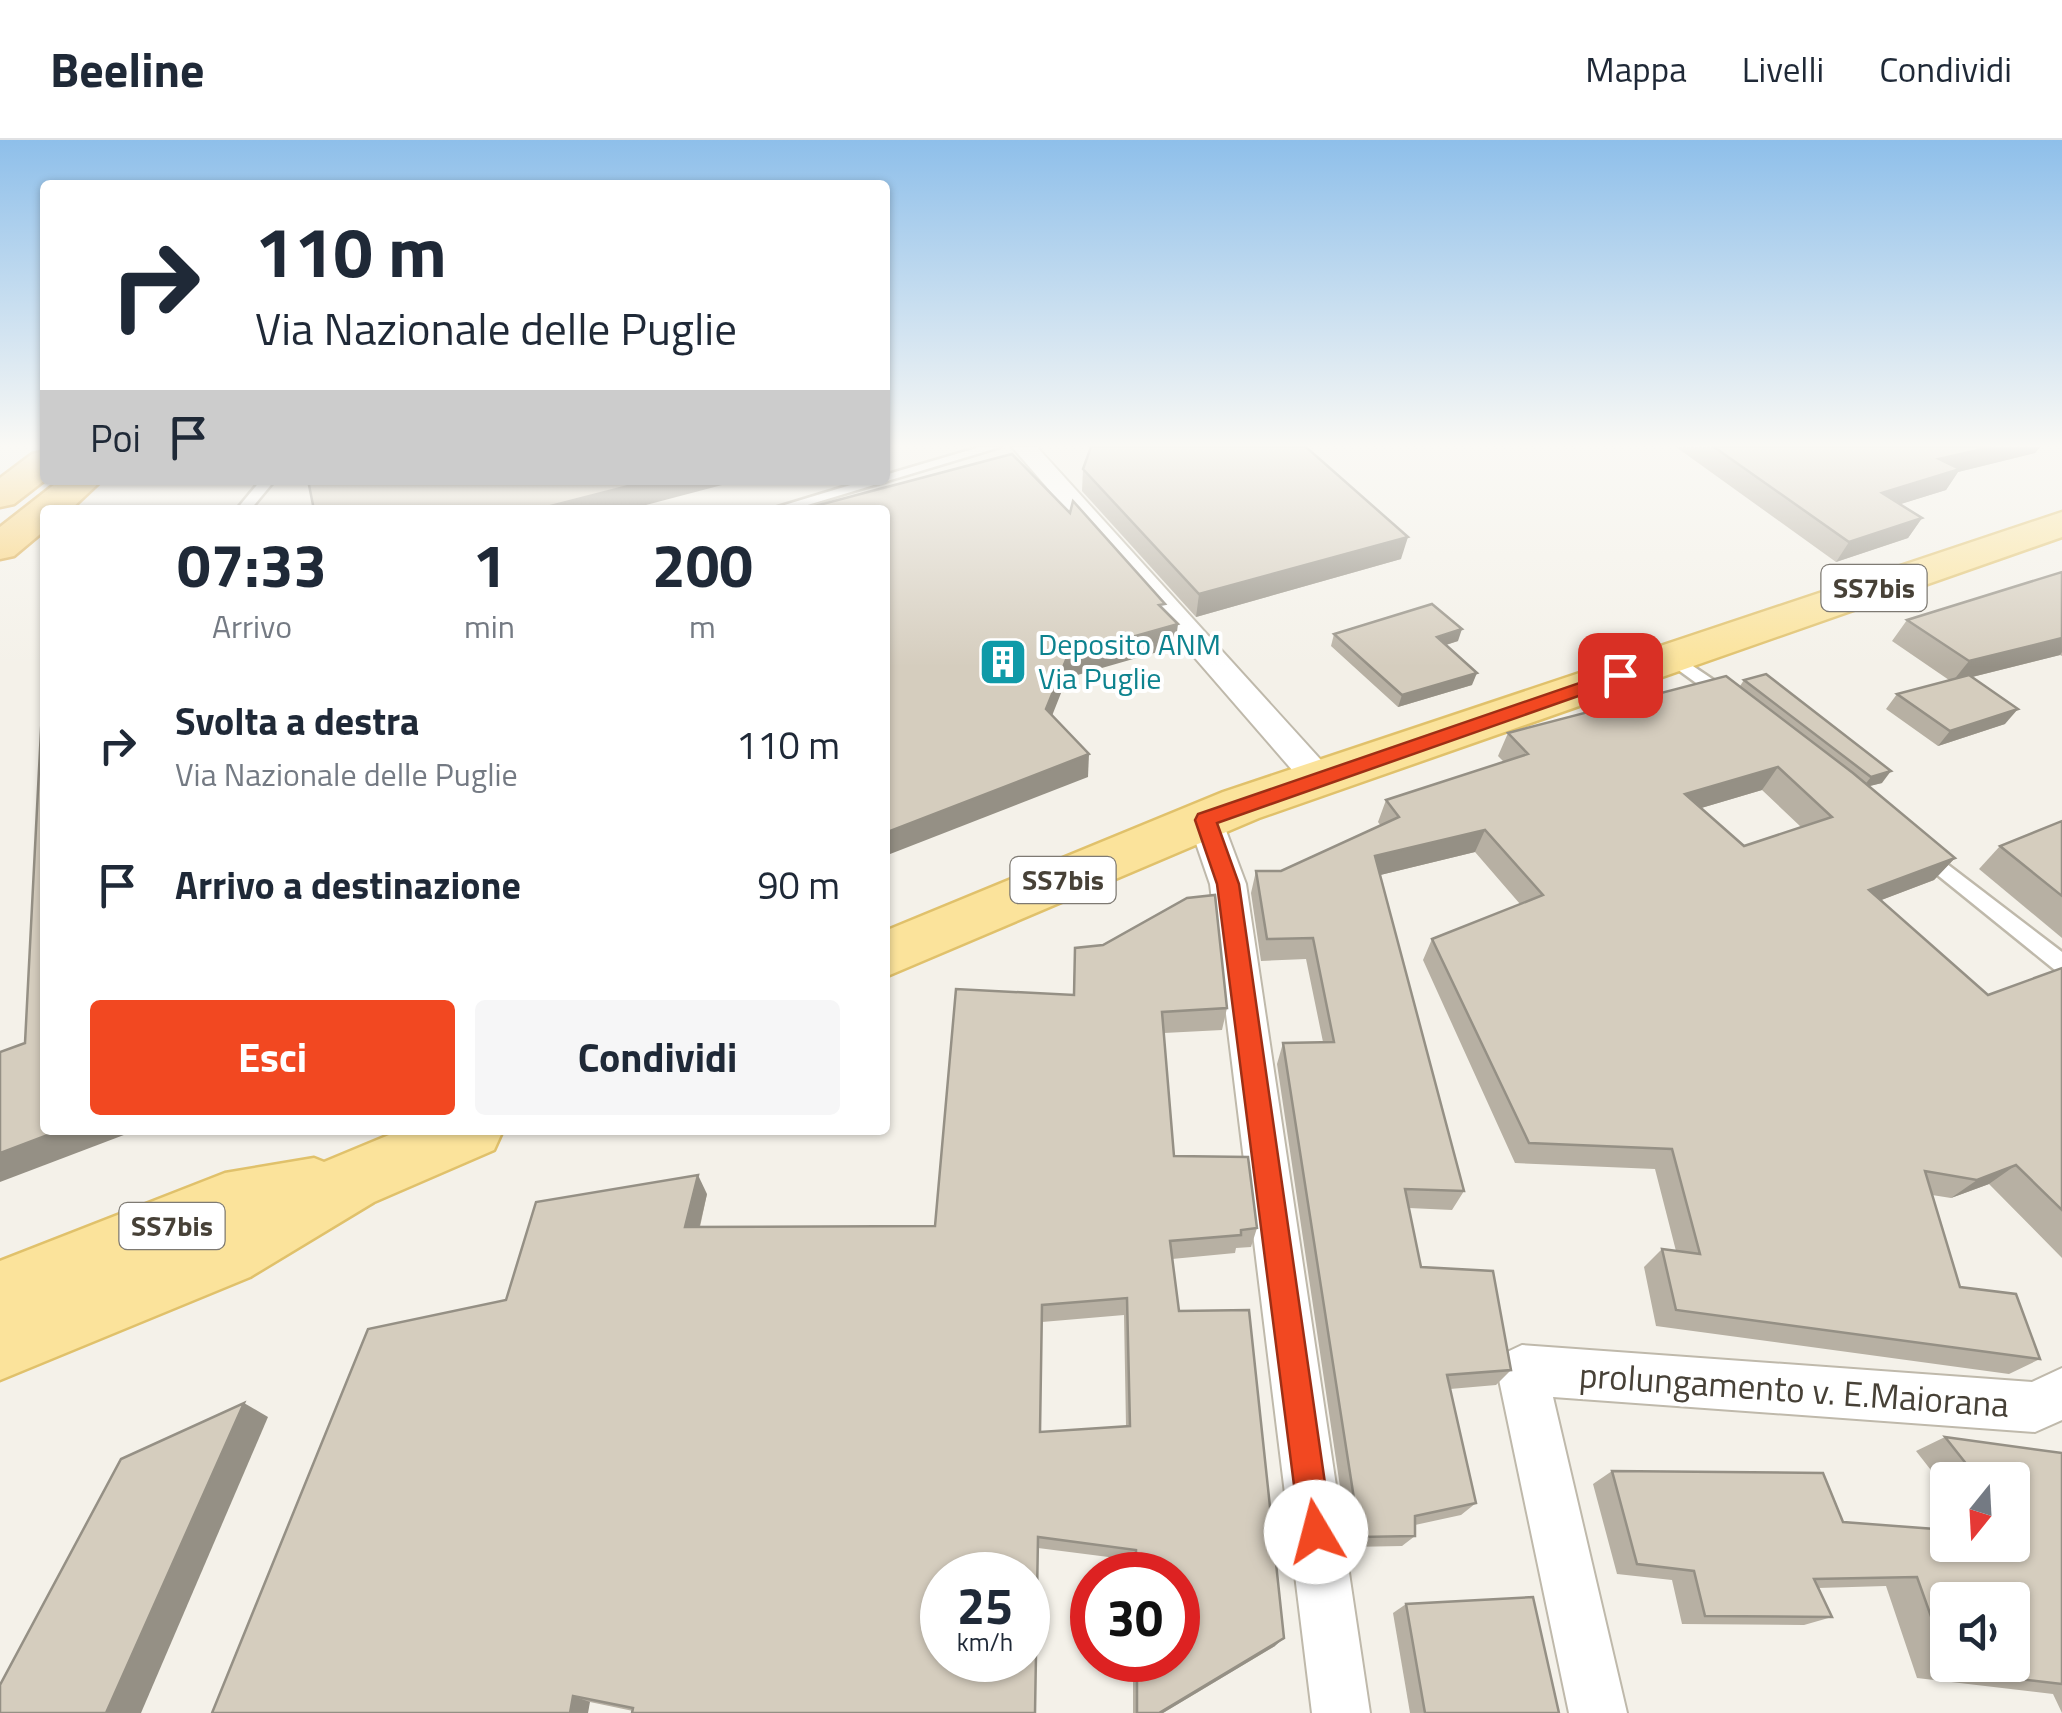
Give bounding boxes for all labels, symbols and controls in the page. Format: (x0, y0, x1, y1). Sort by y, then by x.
text: Beeline (50, 33, 205, 106)
text: Mappa (1585, 42, 1687, 96)
text: Livelli (1742, 42, 1824, 96)
text: Condividi (1879, 42, 2012, 96)
text: 110 m (255, 198, 447, 304)
icon: right (90, 220, 220, 350)
text: Via Nazionale delle Puglie (255, 294, 737, 362)
text: Poi (90, 409, 141, 467)
icon: arrive (161, 410, 216, 465)
text: 07:33 (177, 519, 327, 610)
text: 1 (473, 519, 506, 610)
text: 200 (652, 519, 753, 610)
road number: SS7bis (1822, 565, 1926, 611)
text: Arrivo (212, 602, 292, 650)
text: min (464, 602, 515, 650)
text: m (689, 602, 716, 650)
place label: Deposito ANM Via Puglie (1038, 621, 1221, 701)
pin (1578, 633, 1663, 718)
building icon: Deposito ANM Via Puglie (977, 636, 1029, 688)
icon: arrive (1593, 648, 1648, 703)
text: Svolta a destra (175, 692, 420, 750)
text: 110 m (736, 716, 840, 774)
icon: right (90, 718, 145, 773)
text: Via Nazionale delle Puglie (175, 750, 518, 798)
text: Arrivo a destinazione (175, 856, 521, 914)
text: 90 m (757, 856, 840, 914)
road number: SS7bis (1010, 857, 1116, 903)
icon: arrive (90, 858, 145, 913)
button: Esci (90, 1000, 455, 1115)
button: Condividi (475, 1000, 840, 1115)
road number: SS7bis (120, 1203, 224, 1249)
street label: prolungamento v. E.Maiorana (1577, 1347, 2011, 1431)
north arrow (1930, 1462, 2030, 1562)
map controls (1930, 1462, 2030, 1682)
position arrow (1264, 1480, 1368, 1584)
speed limit sign: 30 (1070, 1552, 1200, 1682)
text: 25 (957, 1567, 1013, 1643)
button: sound (1930, 1582, 2030, 1682)
text: km/h (957, 1623, 1013, 1661)

